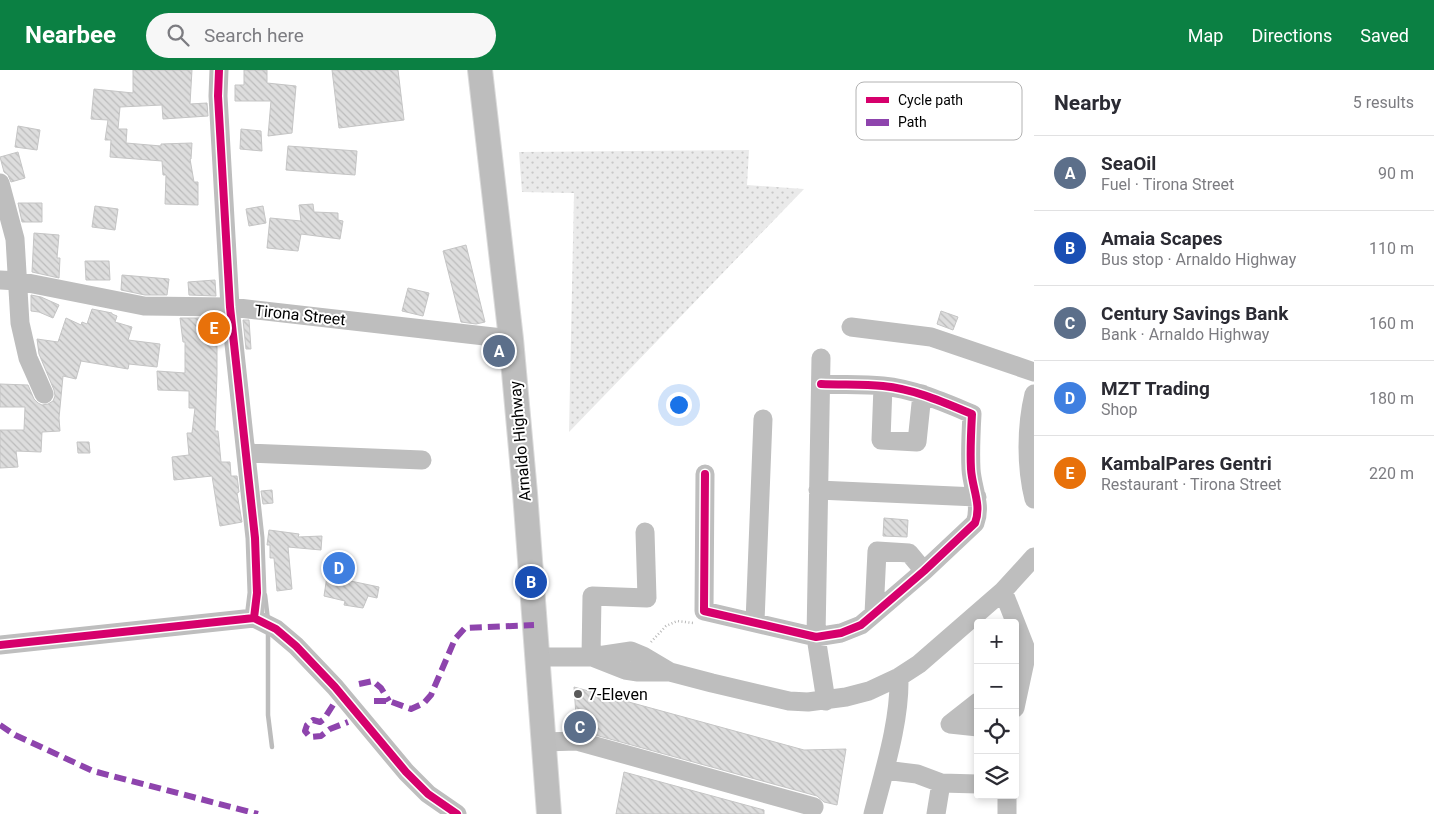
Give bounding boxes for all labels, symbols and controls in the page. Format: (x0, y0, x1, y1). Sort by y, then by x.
search box (146, 13, 496, 58)
text: Nearbee (25, 21, 116, 49)
icon: search (164, 21, 192, 49)
text: Search here (204, 24, 304, 47)
text: Map (1188, 25, 1223, 46)
text: Directions (1251, 25, 1332, 46)
text: Saved (1360, 25, 1409, 46)
legend (856, 82, 1022, 140)
text: Nearby (1054, 91, 1121, 115)
text: Cycle path (898, 92, 963, 108)
text: 5 results (1353, 93, 1414, 112)
text: Path (898, 114, 927, 130)
text: SeaOil (1101, 152, 1156, 175)
text: A (1065, 164, 1075, 183)
text: 90 m (1378, 164, 1414, 183)
text: Fuel · Tirona Street (1101, 175, 1234, 194)
text: Amaia Scapes (1101, 227, 1222, 250)
text: B (1065, 239, 1075, 258)
text: 110 m (1369, 239, 1414, 258)
text: Bus stop · Arnaldo Highway (1101, 250, 1296, 269)
street label: Tirona Street (253, 301, 347, 329)
text: Century Savings Bank (1101, 302, 1288, 325)
pin: E (198, 309, 230, 347)
text: C (1065, 314, 1075, 333)
text: 160 m (1369, 314, 1414, 333)
text: Bank · Arnaldo Highway (1101, 325, 1269, 344)
pin: A (483, 332, 515, 370)
text: MZT Trading (1101, 377, 1210, 400)
street label: Arnaldo Highway (505, 380, 535, 502)
text: D (1065, 389, 1075, 408)
text: 180 m (1369, 389, 1414, 408)
your location (666, 392, 692, 418)
text: Shop (1101, 400, 1137, 419)
text: KambalPares Gentri (1101, 452, 1272, 475)
text: E (1066, 464, 1075, 483)
text: 220 m (1369, 464, 1414, 483)
text: Restaurant · Tirona Street (1101, 475, 1282, 494)
pin: D (323, 549, 355, 587)
pin: B (515, 563, 547, 601)
map controls (974, 619, 1019, 799)
button: + (974, 619, 1019, 664)
button: − (974, 664, 1019, 709)
place label: 7-Eleven (588, 685, 648, 704)
marker: 7-Eleven (572, 688, 584, 700)
pin: C (564, 708, 596, 746)
button: locate (974, 709, 1019, 754)
button: layers (974, 754, 1019, 799)

